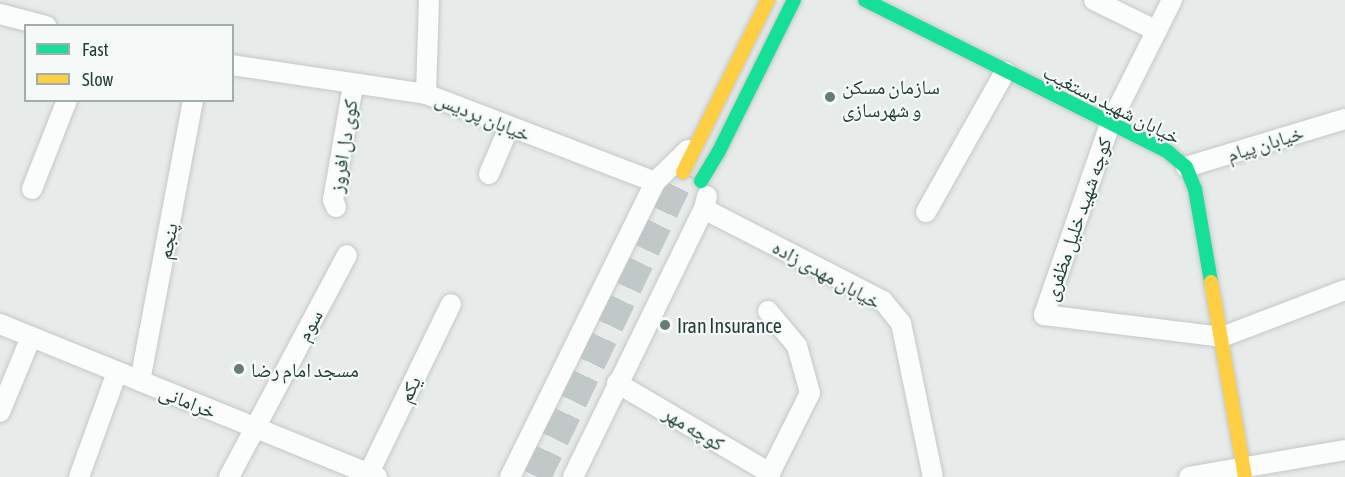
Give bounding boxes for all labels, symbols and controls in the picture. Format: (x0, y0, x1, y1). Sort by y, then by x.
legend (24, 24, 234, 102)
text: Fast (82, 39, 109, 60)
street label: خیابان شهید دستغیب (1039, 59, 1185, 149)
text: Slow (82, 69, 113, 90)
place label: سازمان مسکن و شهرسازی (842, 74, 940, 121)
street label: خیابان پردیس (432, 86, 534, 146)
marker: سازمان مسکن و شهرسازی (823, 90, 837, 104)
street label: کوی دل افروز (324, 98, 362, 194)
street label: خیابان پیام (1224, 120, 1306, 166)
street label: کوچه شهید خلیل مظفری (1038, 134, 1116, 304)
street label: پنجم (152, 221, 182, 261)
street label: خیابان مهدی زاده (769, 234, 885, 314)
street label: سوم (291, 305, 327, 345)
place label: Iran Insurance (677, 313, 782, 337)
marker: Iran Insurance (658, 318, 672, 332)
place label: مسجد امام رضا (251, 357, 359, 381)
marker: مسجد امام رضا (232, 362, 246, 376)
street label: یکم (392, 372, 426, 406)
street label: خرامانی (156, 379, 220, 423)
street label: کوچه مهر (659, 400, 729, 456)

